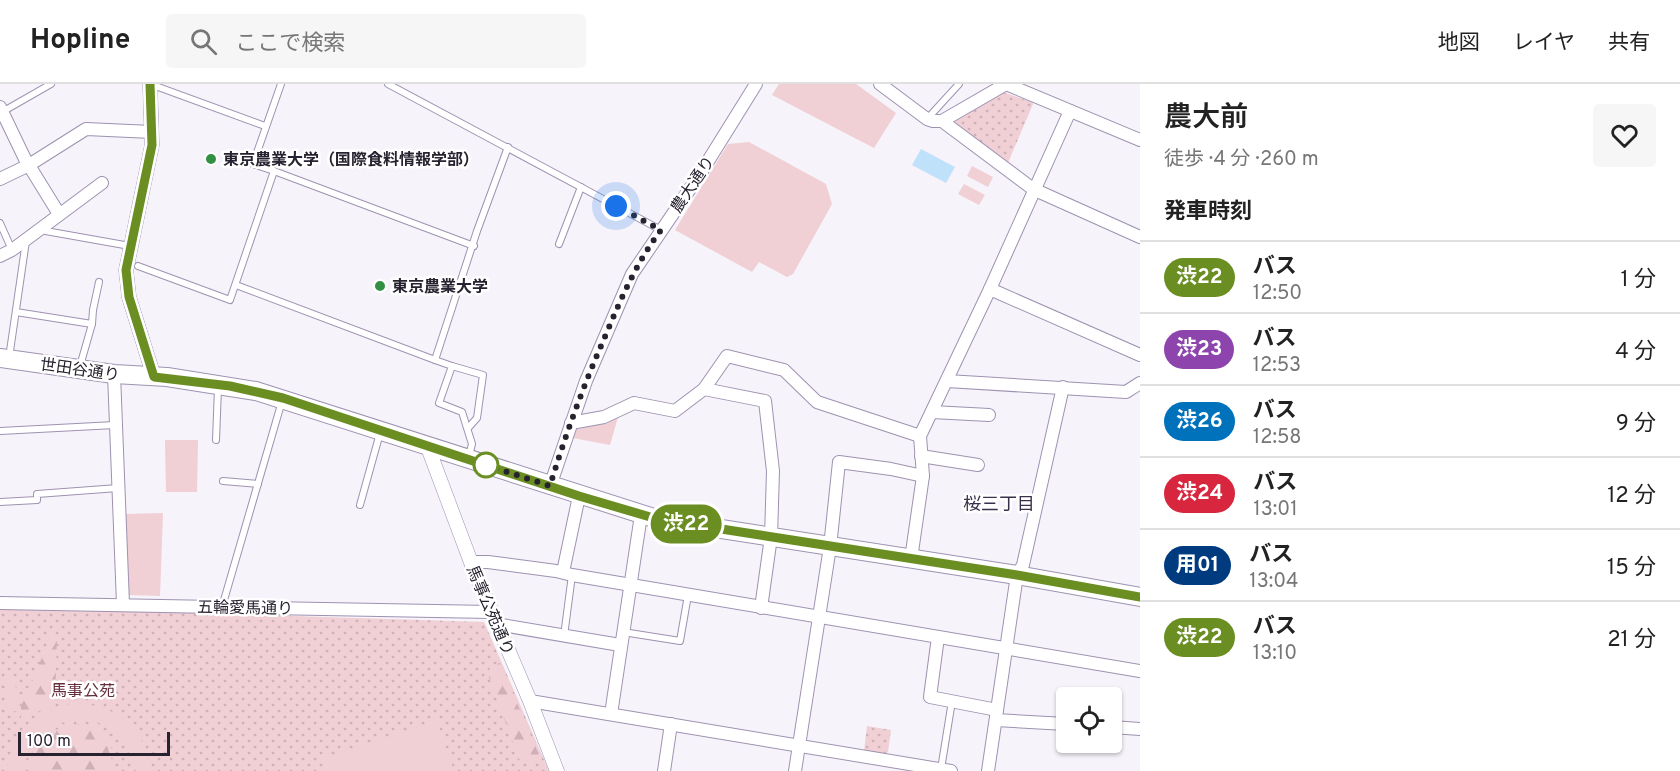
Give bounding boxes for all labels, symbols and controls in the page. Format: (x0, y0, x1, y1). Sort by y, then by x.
search box (166, 14, 586, 68)
text: Hopline (30, 23, 130, 59)
icon: search (187, 25, 220, 58)
text: 地図 (1438, 30, 1480, 57)
text: レイヤ (1513, 30, 1575, 57)
text: 共有 (1608, 30, 1650, 57)
text: ここで検索 (235, 31, 345, 58)
text: 農大前 (1164, 101, 1248, 137)
button: heart (1593, 104, 1656, 167)
text: 徒歩 · 4 分 · 260 m (1164, 147, 1319, 173)
place label: 東京農業大学（国際食料情報学部） (223, 150, 479, 171)
marker: 東京農業大学（国際食料情報学部） (204, 152, 218, 166)
street label: 農大通り (667, 153, 720, 217)
your location (601, 191, 631, 221)
text: 発車時刻 (1164, 199, 1252, 226)
text: バス (1253, 254, 1297, 281)
text: 渋22 (1176, 264, 1223, 291)
text: 1 分 (1621, 267, 1656, 294)
place label: 東京農業大学 (392, 278, 488, 298)
marker: 東京農業大学 (373, 279, 387, 293)
text: 12:50 (1253, 281, 1302, 307)
text: バス (1252, 326, 1296, 353)
text: 渋23 (1176, 336, 1222, 363)
text: 4 分 (1615, 339, 1656, 366)
text: 12:53 (1252, 353, 1301, 379)
street label: 世田谷通り (39, 356, 121, 386)
text: バス (1253, 398, 1297, 425)
text: 渋26 (1176, 408, 1223, 435)
text: 9 分 (1616, 411, 1656, 438)
text: 12:58 (1253, 425, 1302, 451)
unlabelled marker (473, 452, 499, 478)
text: バス (1253, 470, 1297, 497)
text: 渋24 (1176, 480, 1223, 507)
text: 12 分 (1607, 483, 1656, 510)
district label: 桜三丁目 (963, 494, 1035, 517)
text: 13:01 (1253, 497, 1298, 523)
line badge: 渋22 (652, 504, 720, 544)
text: 渋22 (663, 511, 709, 538)
text: バス (1249, 542, 1293, 569)
text: 用01 (1176, 552, 1219, 579)
text: 15 分 (1607, 555, 1656, 582)
street label: 馬事公苑通り (461, 563, 517, 659)
text: 13:04 (1249, 569, 1298, 595)
street label: 五輪愛馬通り (197, 598, 293, 620)
text: バス (1253, 614, 1297, 641)
text: 渋22 (1176, 624, 1223, 651)
text: 21 分 (1607, 627, 1656, 654)
text: 13:10 (1253, 641, 1297, 667)
park label: 馬事公苑 (51, 682, 115, 702)
map controls (1056, 687, 1122, 753)
button: locate (1056, 687, 1122, 753)
scale bar (18, 729, 170, 756)
text: 100 m (27, 732, 71, 752)

